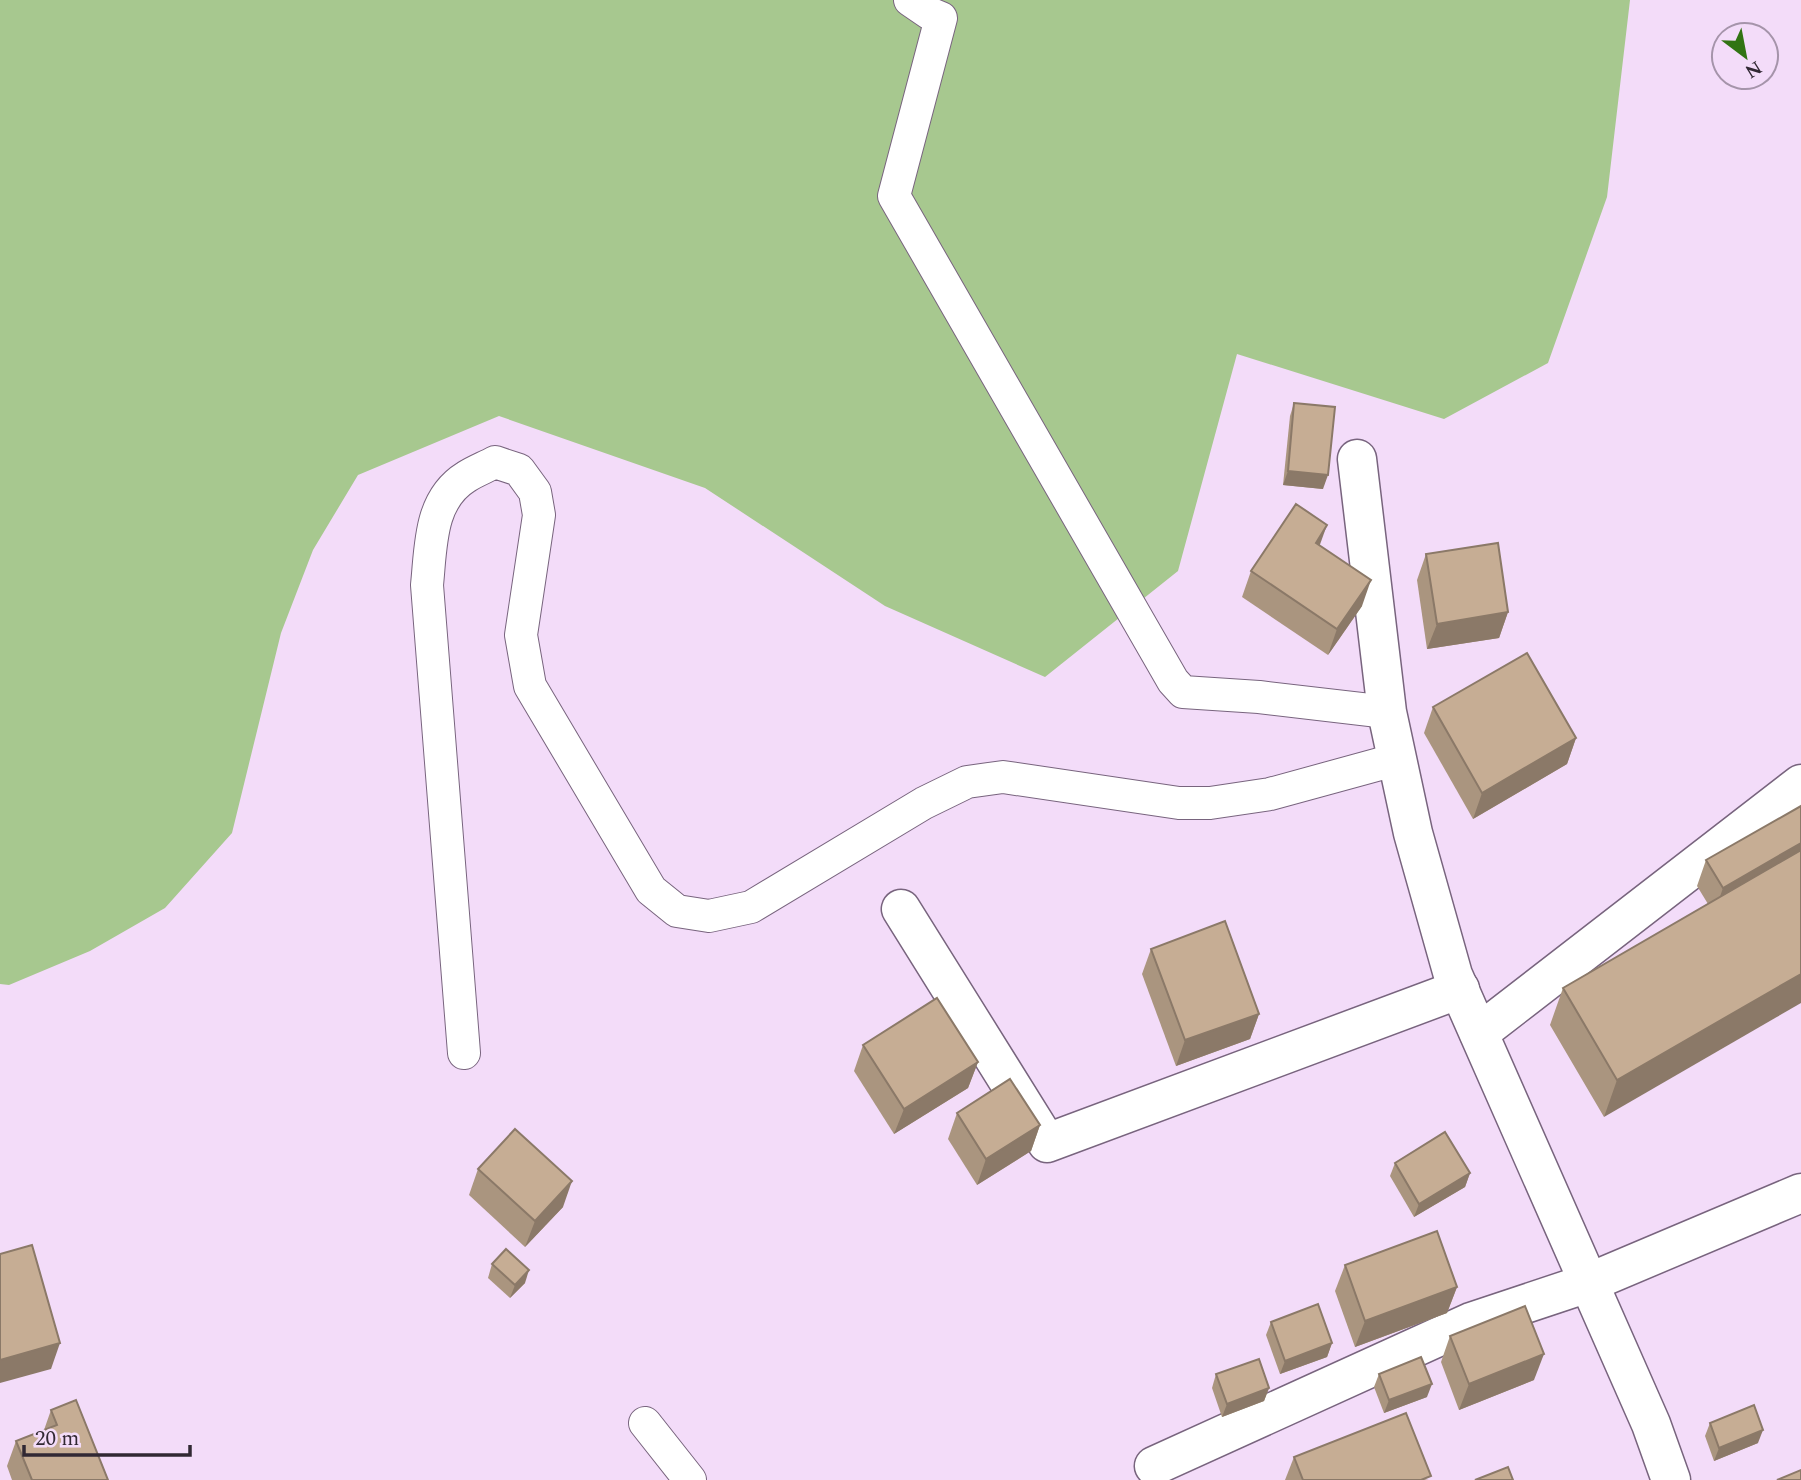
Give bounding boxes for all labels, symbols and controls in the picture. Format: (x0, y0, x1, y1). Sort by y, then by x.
north arrow (1710, 21, 1780, 91)
text: N (1739, 53, 1767, 86)
scale bar (24, 1414, 191, 1458)
text: 20 m (35, 1423, 79, 1455)

